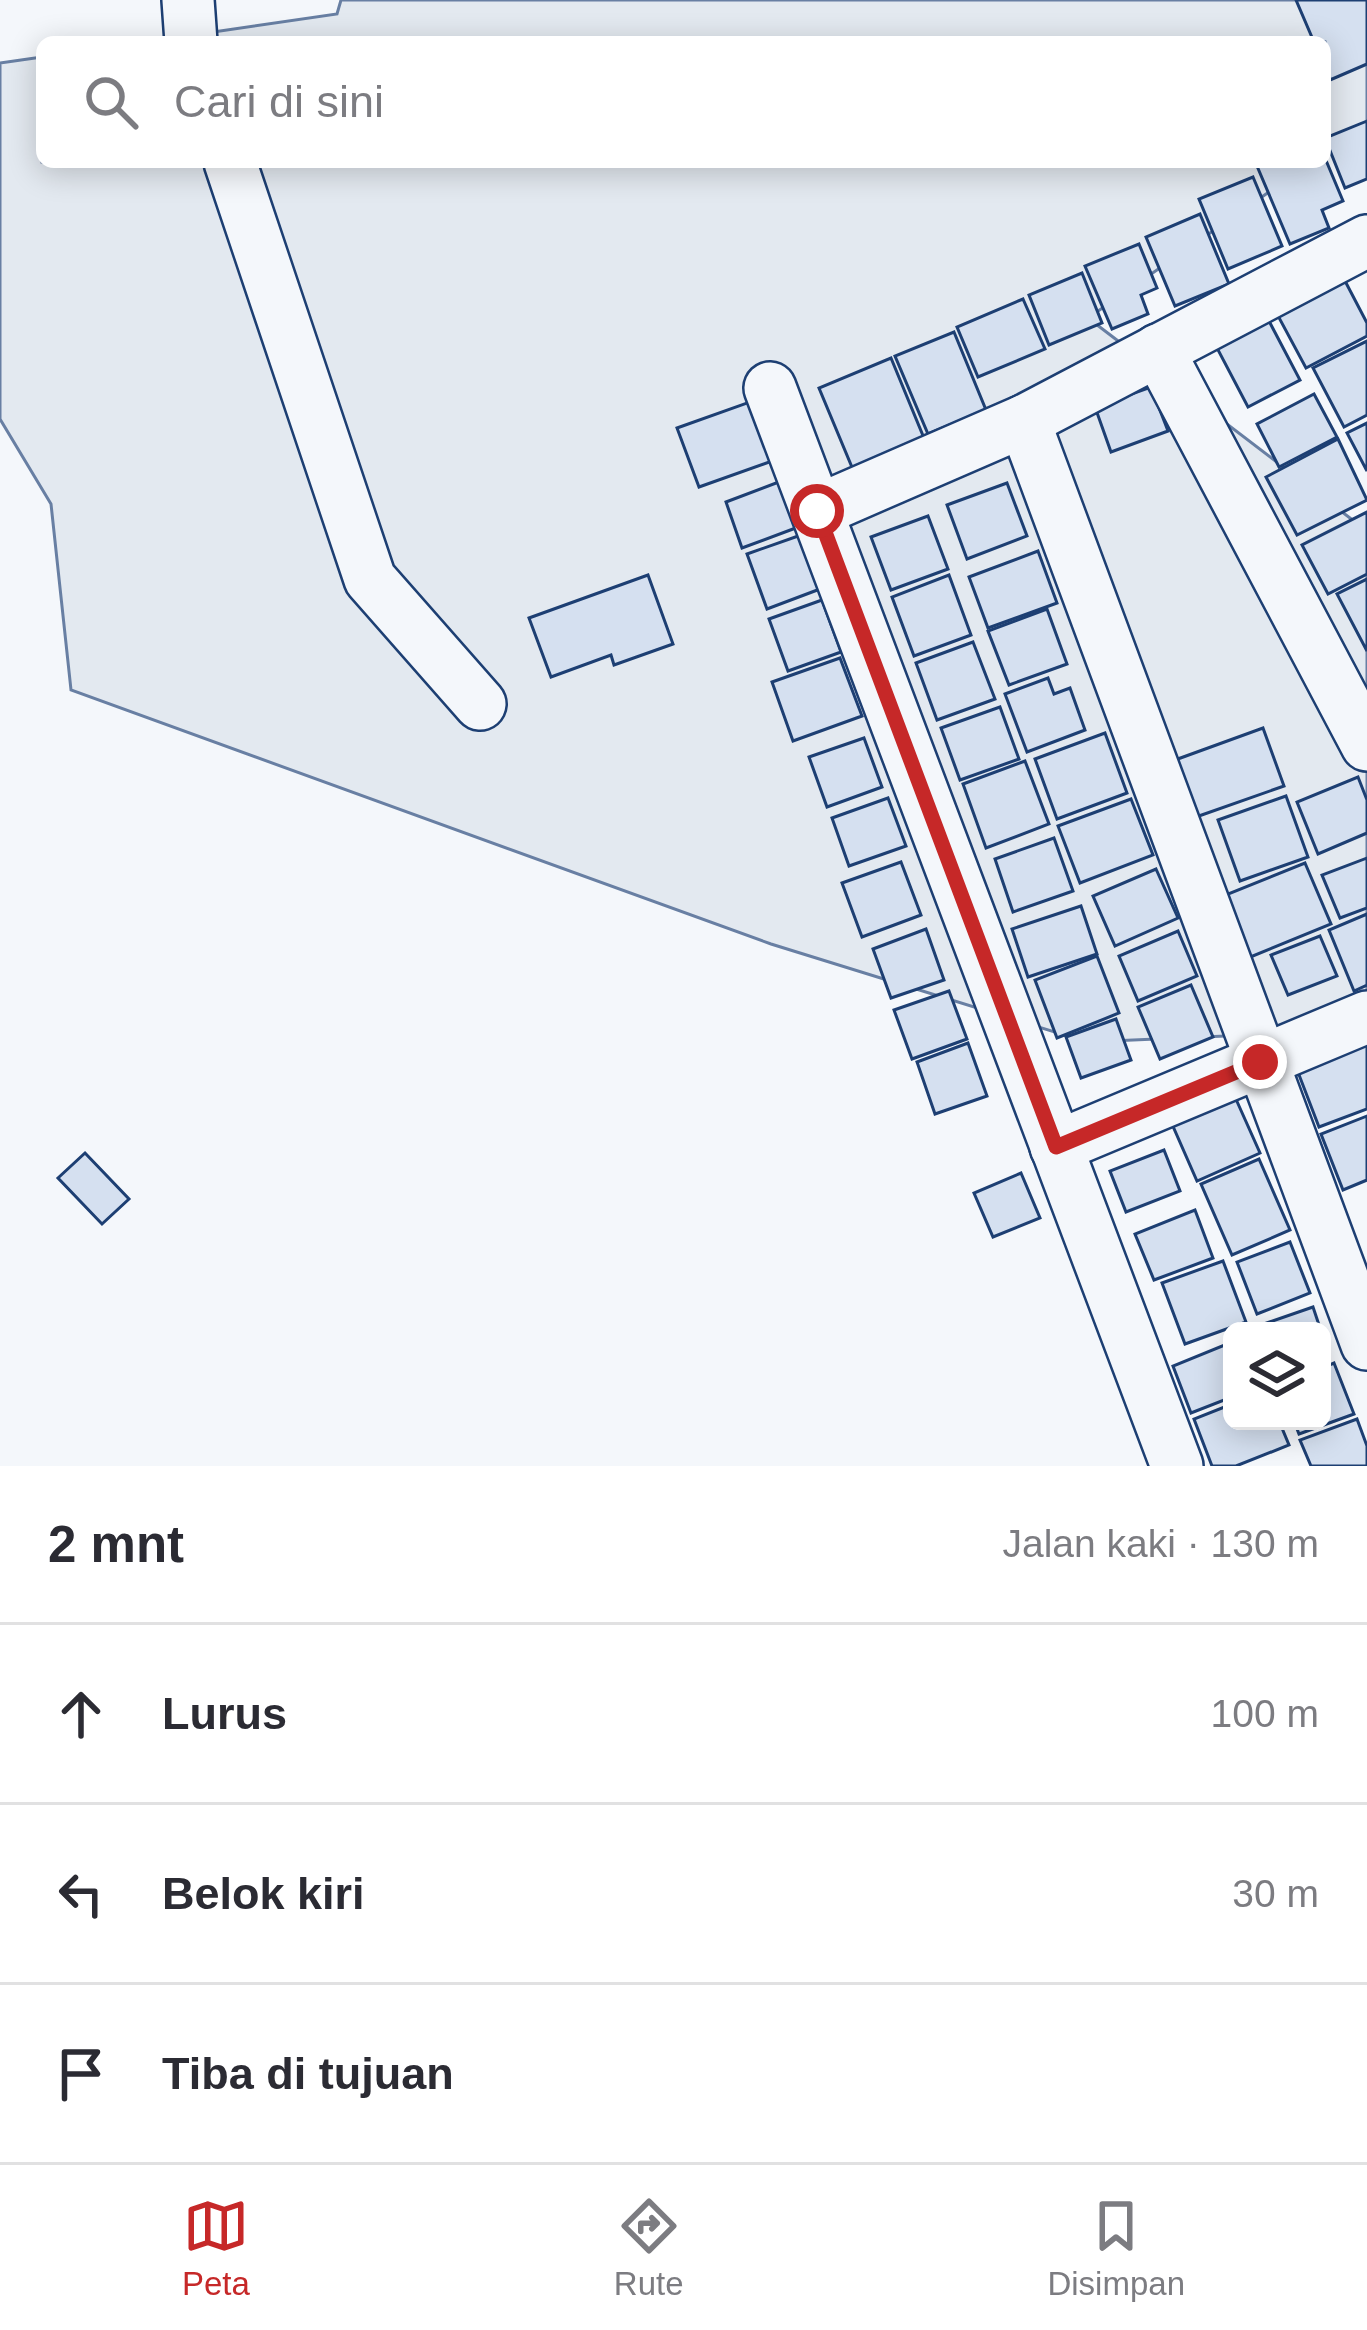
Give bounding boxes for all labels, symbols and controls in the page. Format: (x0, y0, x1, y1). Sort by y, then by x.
search box (36, 36, 1331, 168)
icon: search (78, 69, 144, 135)
text: Cari di sini (174, 76, 384, 127)
route start (790, 484, 844, 538)
route end (1233, 1035, 1287, 1089)
map controls (1223, 1322, 1331, 1430)
button: layers (1223, 1322, 1331, 1430)
text: 2 mnt (48, 1516, 184, 1573)
text: Jalan kaki · 130 m (1003, 1522, 1319, 1565)
icon: ahead (48, 1681, 114, 1747)
text: Lurus (162, 1688, 287, 1739)
text: 100 m (1211, 1692, 1319, 1735)
icon: left (48, 1861, 114, 1927)
text: Belok kiri (162, 1868, 365, 1919)
text: 30 m (1232, 1872, 1319, 1915)
icon: arrive (48, 2041, 114, 2107)
text: Tiba di tujuan (162, 2048, 454, 2099)
tab: Peta (182, 2193, 250, 2303)
tab: Rute (614, 2193, 684, 2303)
tab: Disimpan (1047, 2193, 1185, 2303)

